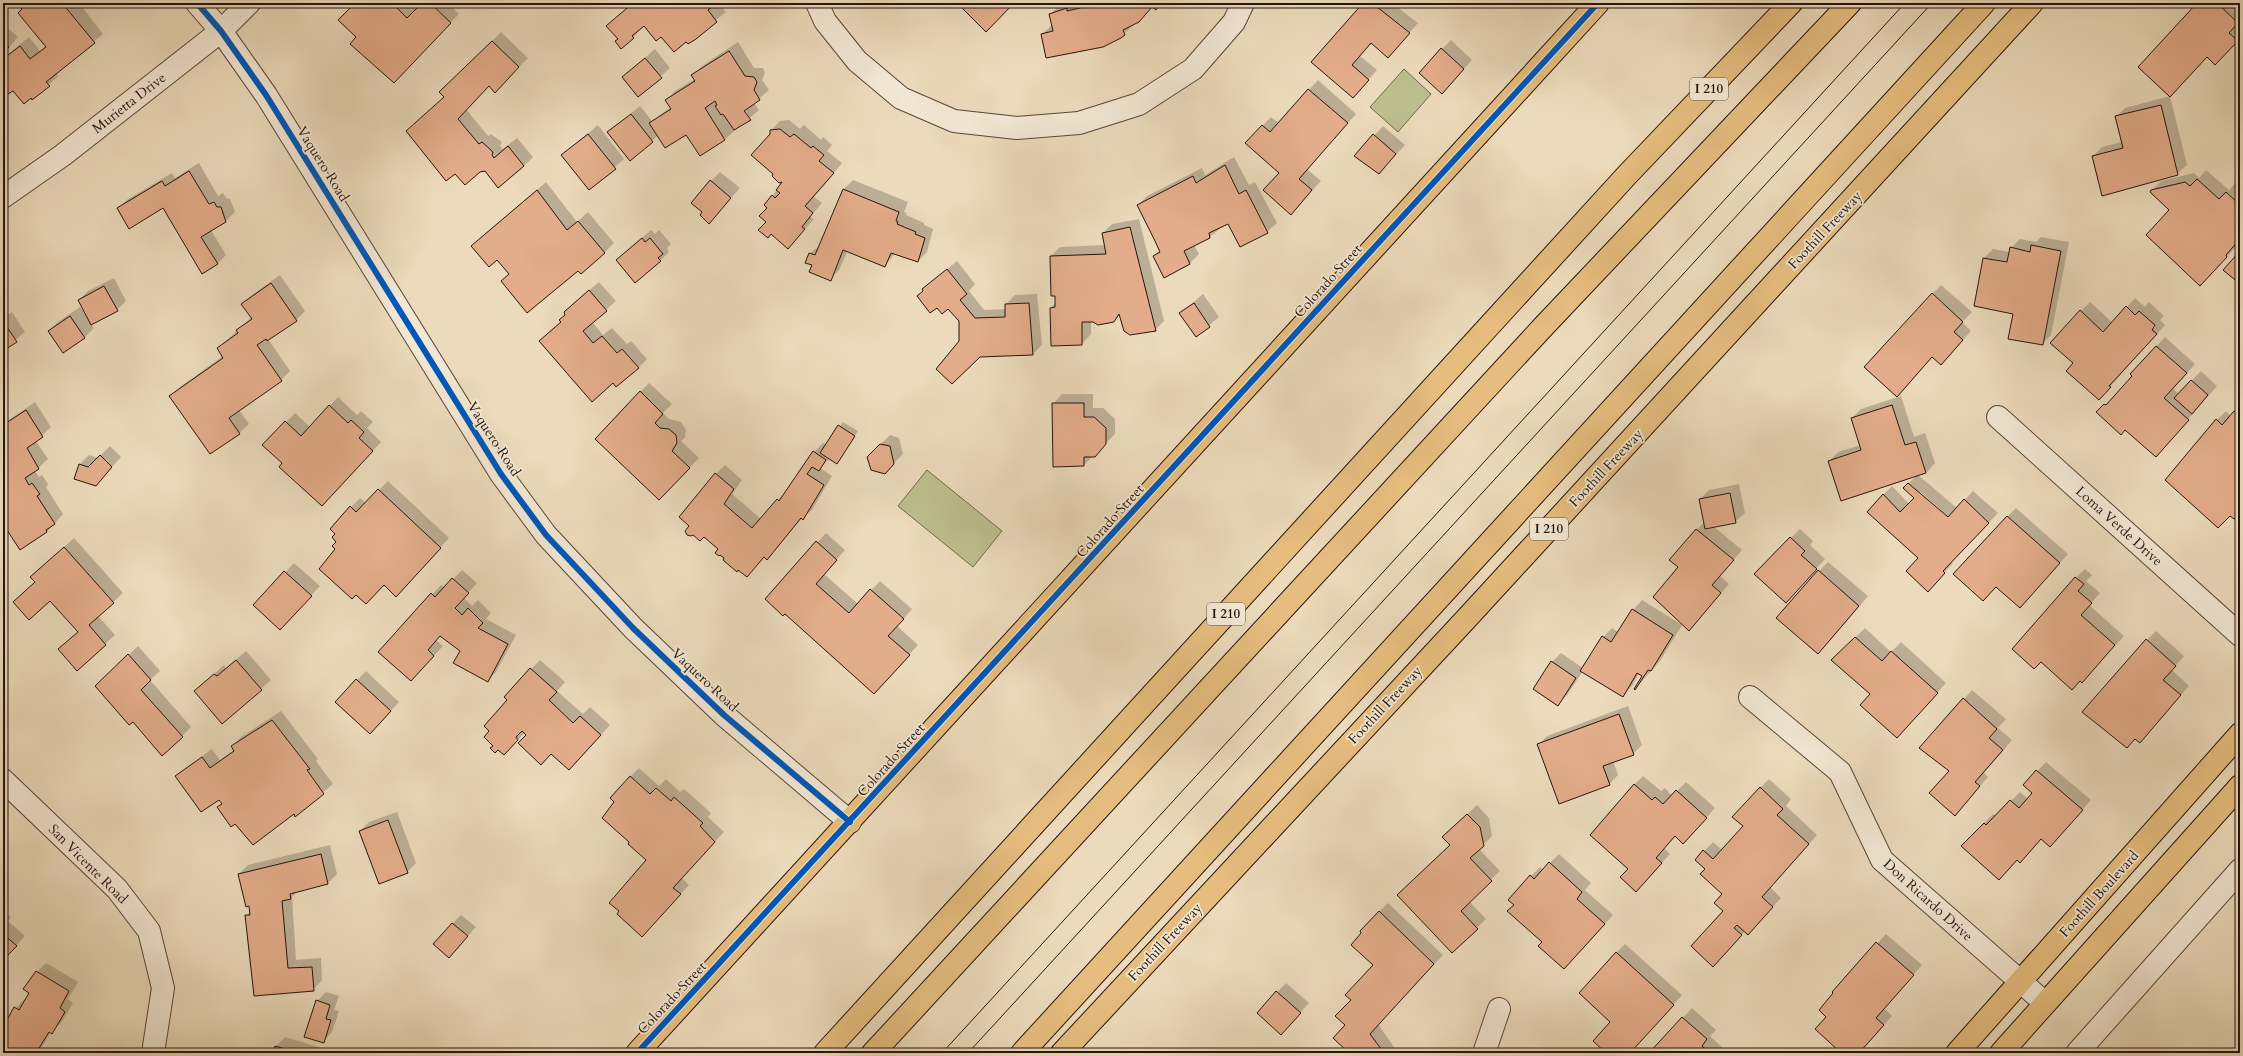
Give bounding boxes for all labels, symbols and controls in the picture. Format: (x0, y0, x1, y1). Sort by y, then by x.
street label: Murietta Drive (88, 68, 170, 138)
road number: I 210 (1690, 78, 1728, 100)
street label: Vaquero Road (292, 123, 354, 206)
street label: Foothill Freeway (1784, 186, 1867, 273)
street label: Colorado Street (1290, 240, 1367, 322)
street label: Vaquero Road (463, 398, 525, 480)
street label: Foothill Freeway (1565, 424, 1648, 511)
street label: Colorado Street (1072, 480, 1149, 562)
street label: Loma Verde Drive (2071, 482, 2167, 570)
road number: I 210 (1530, 518, 1568, 540)
road number: I 210 (1207, 603, 1245, 625)
street label: Vaquero Road (667, 644, 743, 716)
street label: Foothill Freeway (1344, 661, 1427, 748)
street label: Colorado Street (853, 719, 930, 801)
street label: San Vicente Road (44, 820, 132, 908)
street label: Foothill Boulevard (2055, 846, 2143, 941)
street label: Don Ricardo Drive (1879, 855, 1977, 945)
street label: Foothill Freeway (1124, 898, 1207, 985)
street label: Colorado Street (633, 957, 711, 1038)

